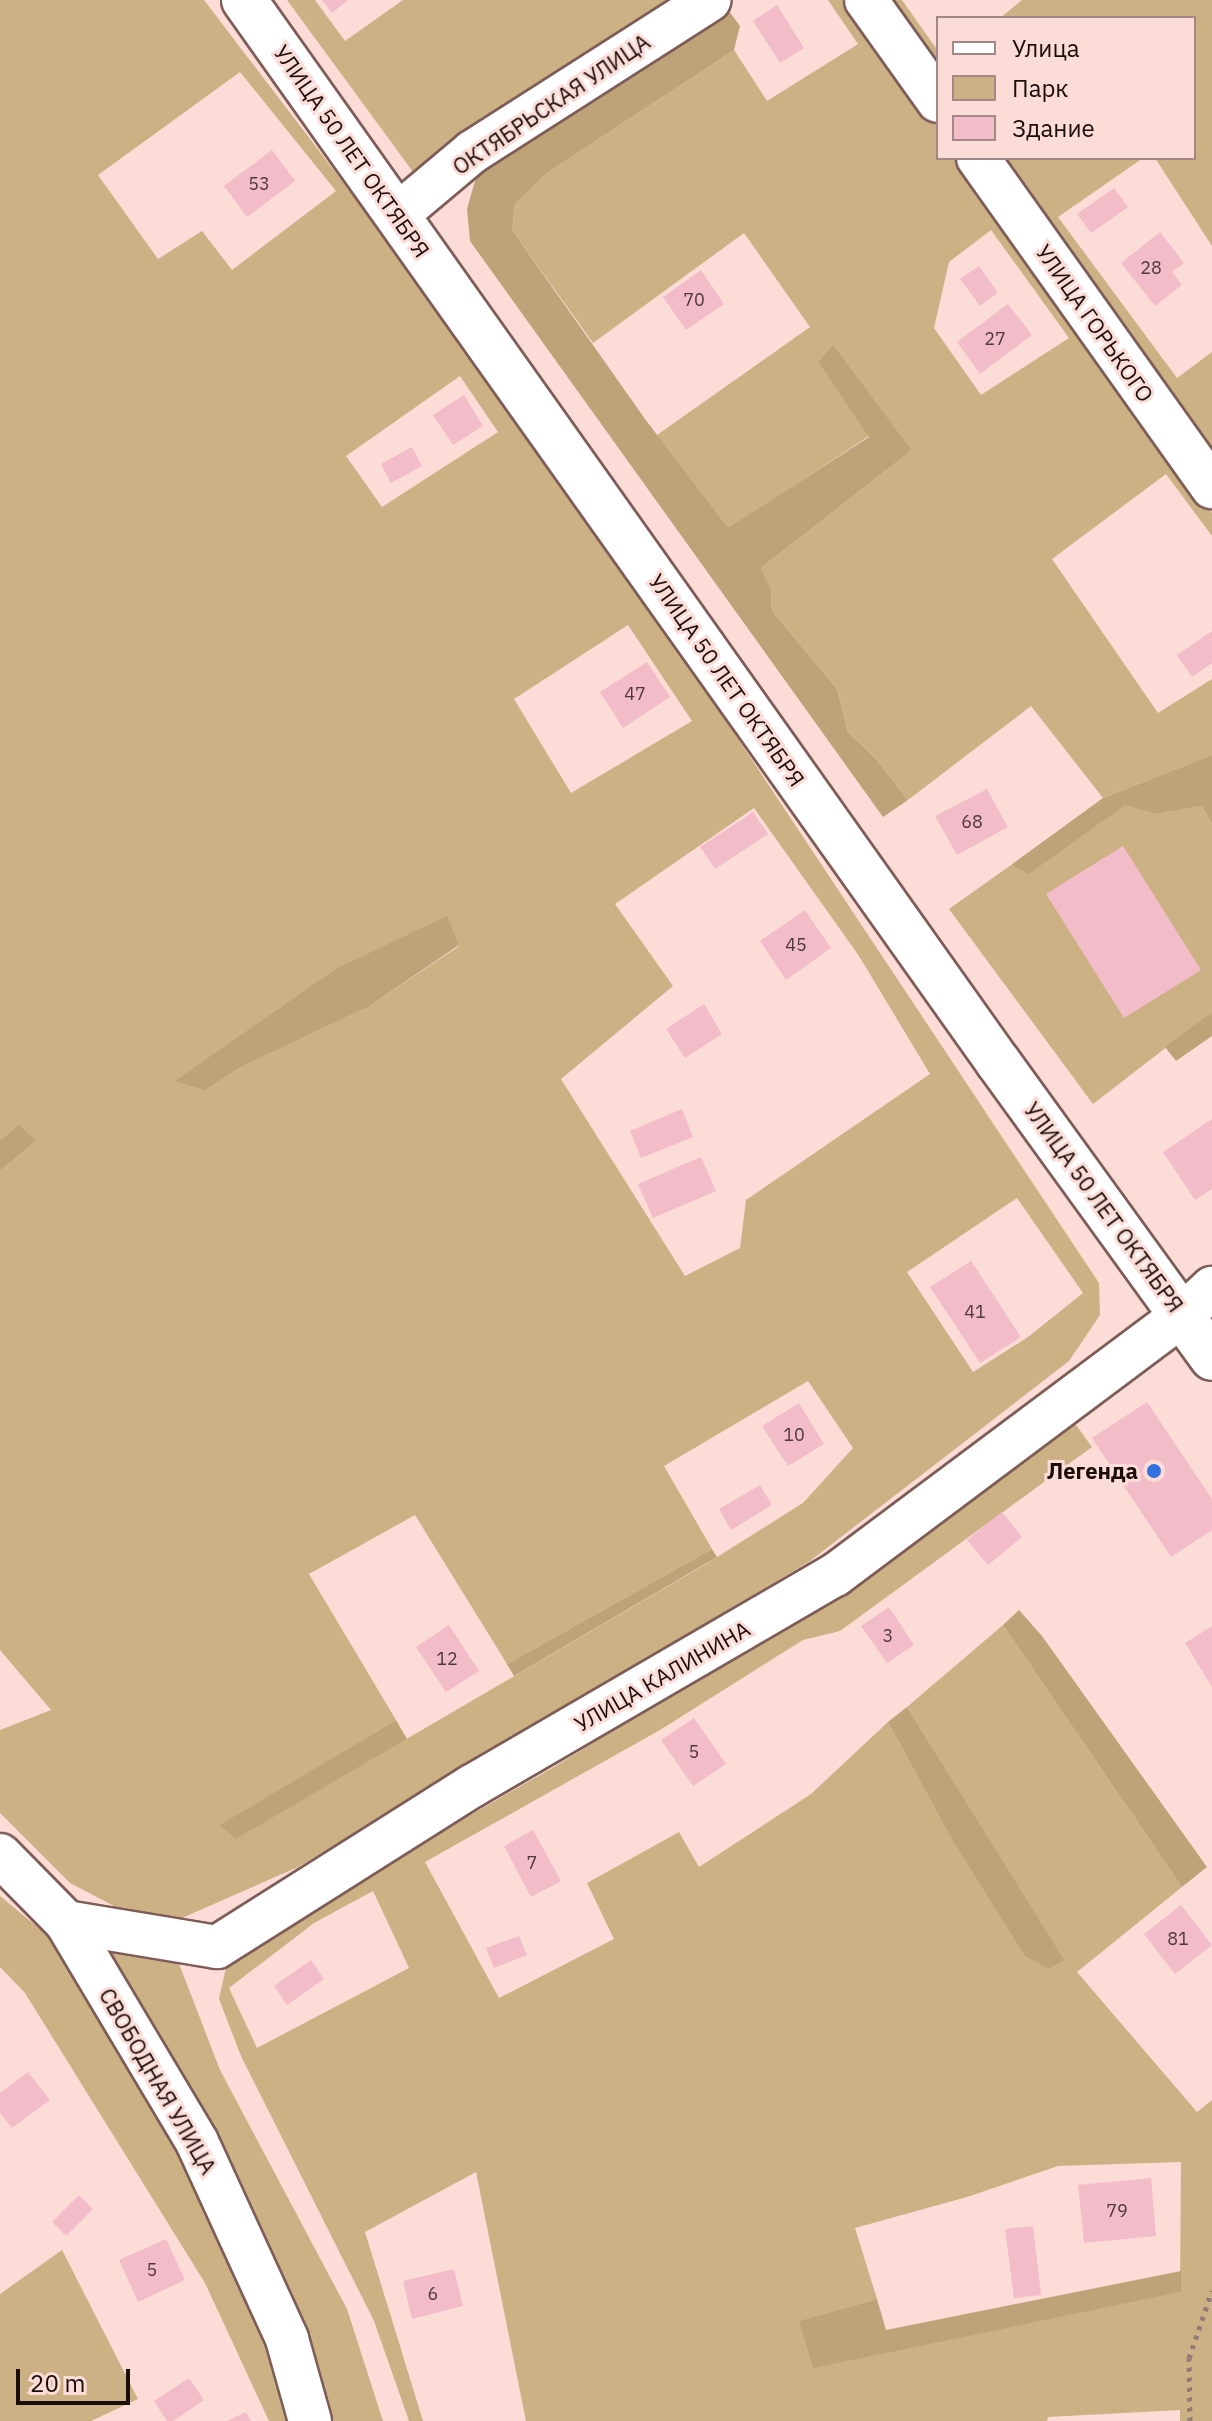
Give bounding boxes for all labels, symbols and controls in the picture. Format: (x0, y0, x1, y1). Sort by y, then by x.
legend (936, 16, 1196, 160)
street label: ОКТЯБРЬСКАЯ УЛИЦА (447, 28, 655, 180)
text: Улица (1012, 32, 1080, 64)
street label: УЛИЦА 50 ЛЕТ ОКТЯБРЯ (269, 40, 435, 262)
text: Парк (1012, 72, 1069, 104)
text: Здание (1012, 112, 1095, 144)
house number: 53 (248, 173, 270, 195)
street label: УЛИЦА ГОРЬКОГО (1031, 239, 1159, 407)
house number: 28 (1140, 257, 1162, 279)
house number: 70 (683, 289, 705, 311)
house number: 27 (984, 328, 1006, 350)
street label: УЛИЦА 50 ЛЕТ ОКТЯБРЯ (644, 569, 810, 791)
house number: 47 (624, 683, 646, 705)
house number: 68 (961, 811, 983, 833)
house number: 45 (785, 934, 807, 956)
street label: УЛИЦА 50 ЛЕТ ОКТЯБРЯ (1019, 1097, 1189, 1317)
house number: 41 (964, 1301, 986, 1323)
house number: 10 (783, 1424, 805, 1446)
place label: Легенда (1047, 1458, 1138, 1484)
marker: Легенда (1145, 1462, 1163, 1480)
street label: УЛИЦА КАЛИНИНА (570, 1615, 754, 1737)
house number: 3 (883, 1625, 893, 1647)
house number: 12 (436, 1648, 458, 1670)
house number: 5 (689, 1741, 699, 1763)
house number: 7 (527, 1852, 537, 1874)
house number: 81 (1167, 1928, 1189, 1950)
street label: СВОБОДНАЯ УЛИЦА (94, 1983, 222, 2179)
house number: 79 (1106, 2200, 1128, 2222)
house number: 5 (147, 2259, 157, 2281)
house number: 6 (428, 2283, 438, 2305)
scale bar (20, 2353, 134, 2403)
text: 20 m (30, 2367, 85, 2399)

